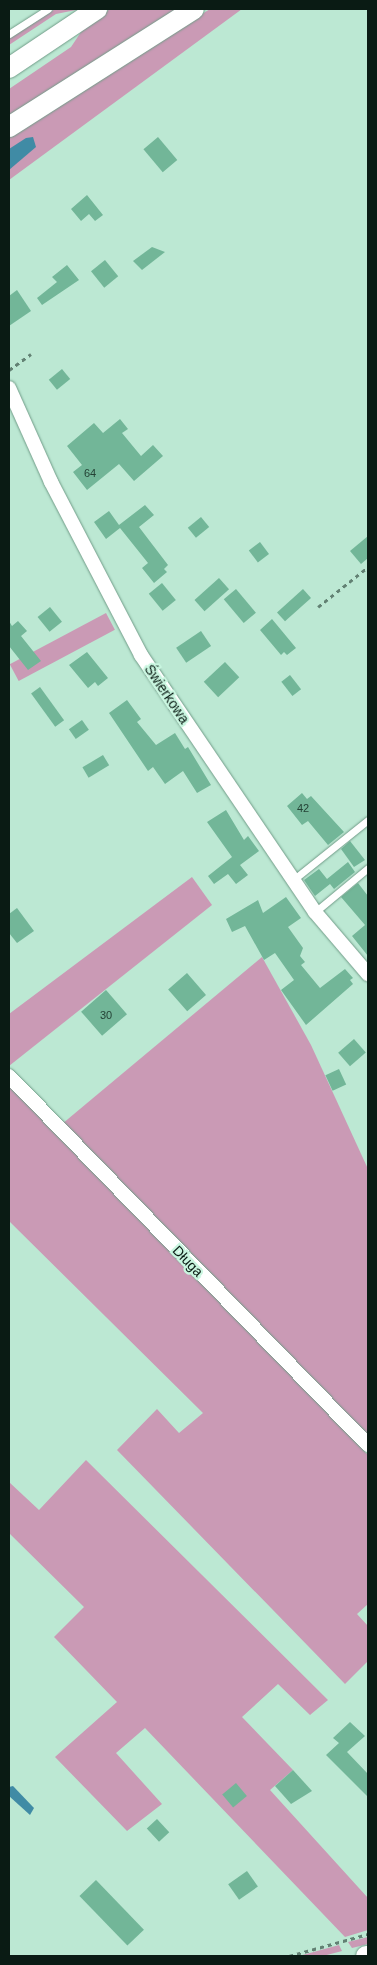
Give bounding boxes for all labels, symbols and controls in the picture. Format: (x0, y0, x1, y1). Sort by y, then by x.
house number: 64 (84, 466, 96, 480)
street label: Świerkowa (141, 661, 193, 727)
house number: 42 (297, 801, 309, 815)
house number: 30 (100, 1008, 112, 1022)
street label: Długa (169, 1242, 207, 1280)

